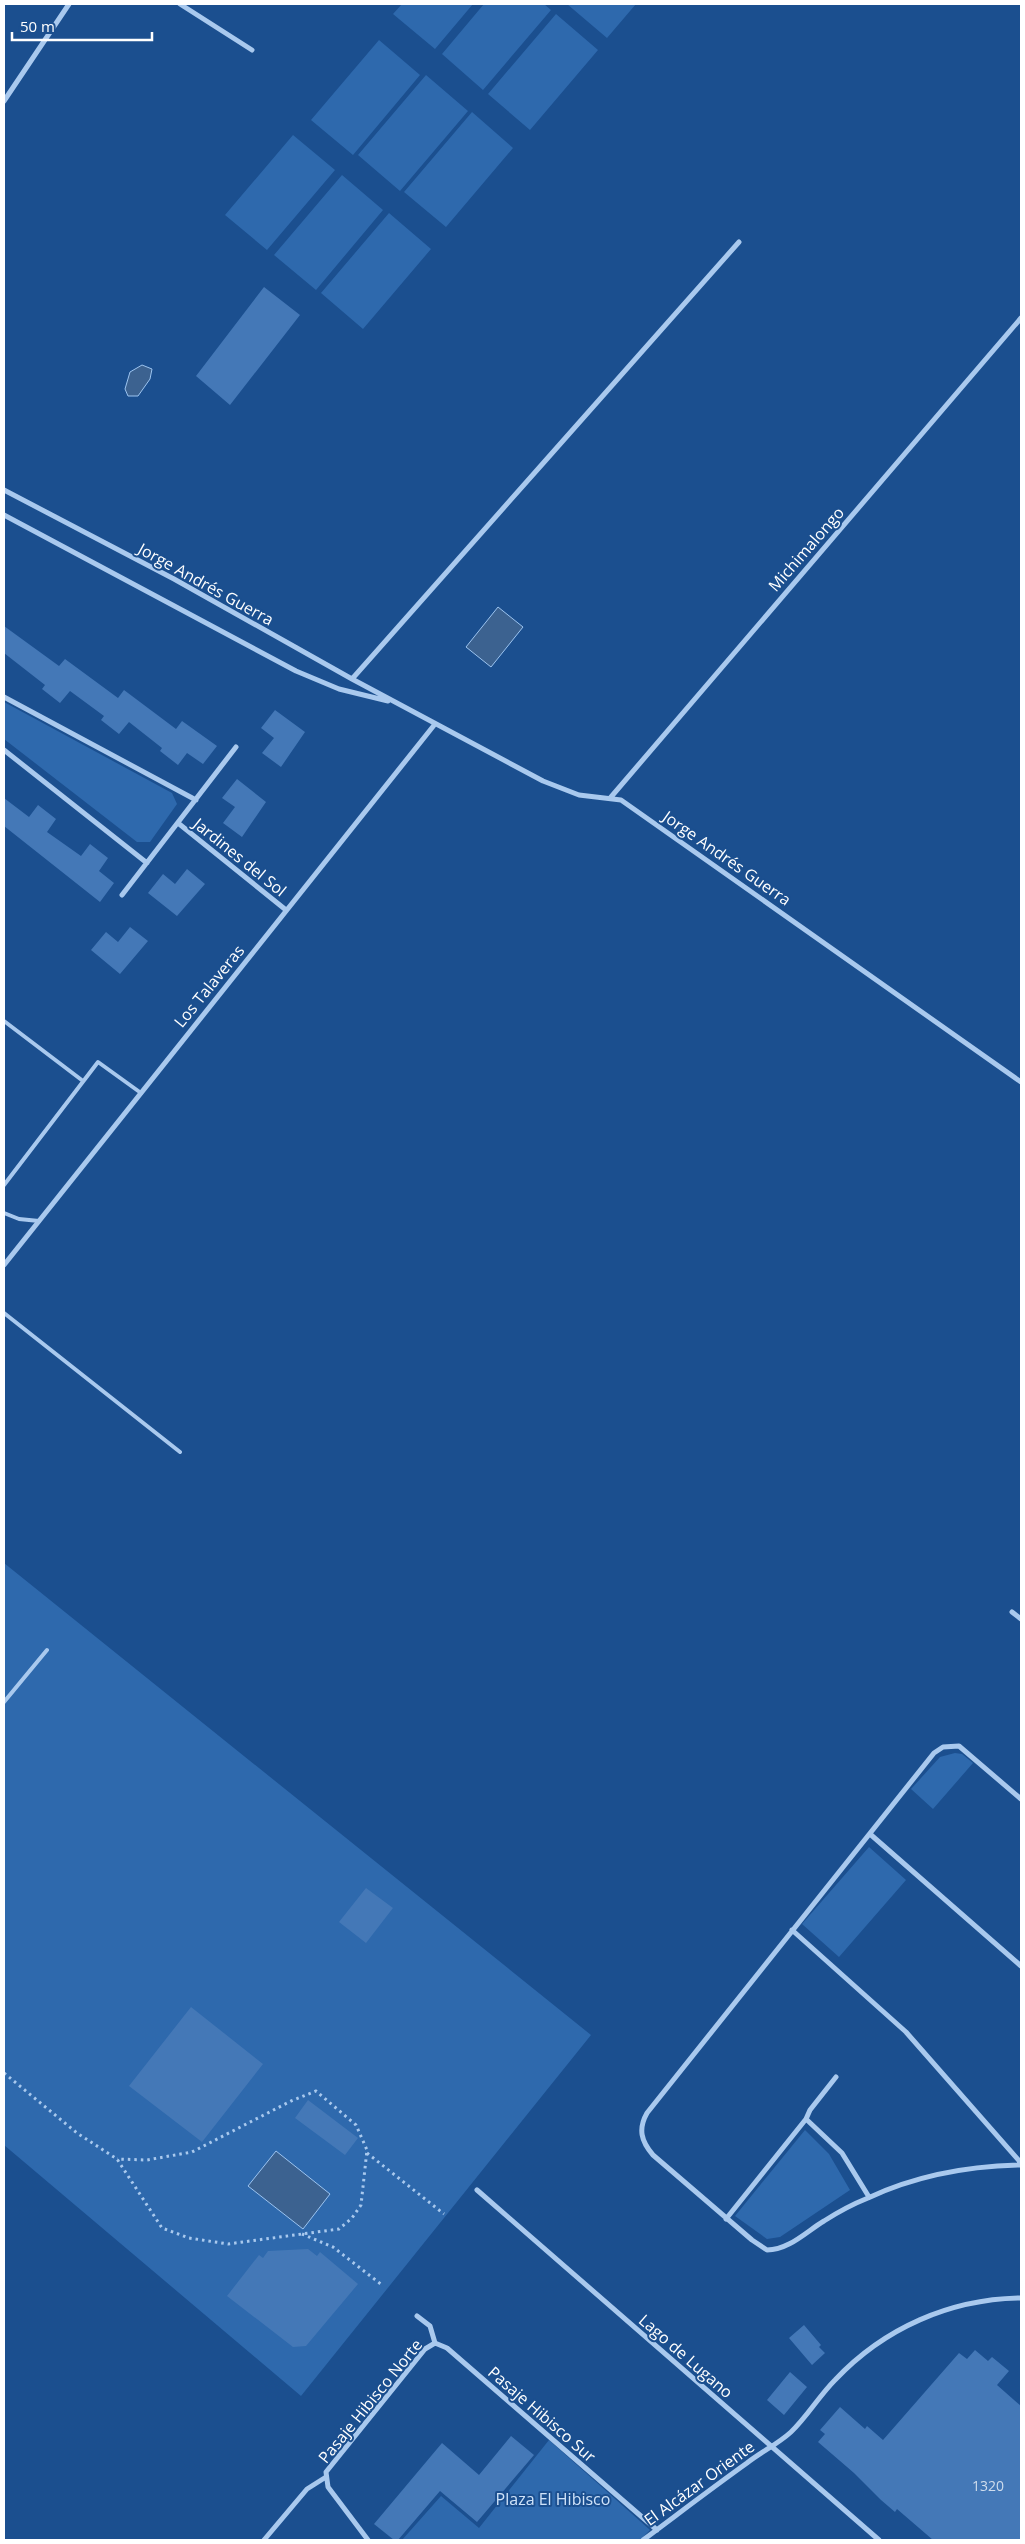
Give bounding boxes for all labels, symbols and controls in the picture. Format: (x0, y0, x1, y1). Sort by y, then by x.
scale bar (12, 10, 152, 42)
text: 50 m (20, 16, 55, 36)
street label: Michimalongo (763, 502, 849, 596)
street label: Jorge Andrés Guerra (133, 537, 278, 630)
street label: Jorge Andrés Guerra (657, 804, 795, 911)
street label: Jardines del Sol (187, 811, 291, 901)
street label: Los Talaveras (169, 940, 249, 1032)
street label: Lago de Lugano (634, 2309, 738, 2403)
street label: Pasaje Hibisco Norte (313, 2334, 427, 2468)
street label: Pasaje Hibisco Sur (483, 2361, 601, 2467)
street label: El Alcázar Oriente (639, 2435, 759, 2531)
house number: 1320 (972, 2476, 1004, 2495)
park label: Plaza El Hibisco (496, 2488, 610, 2510)

